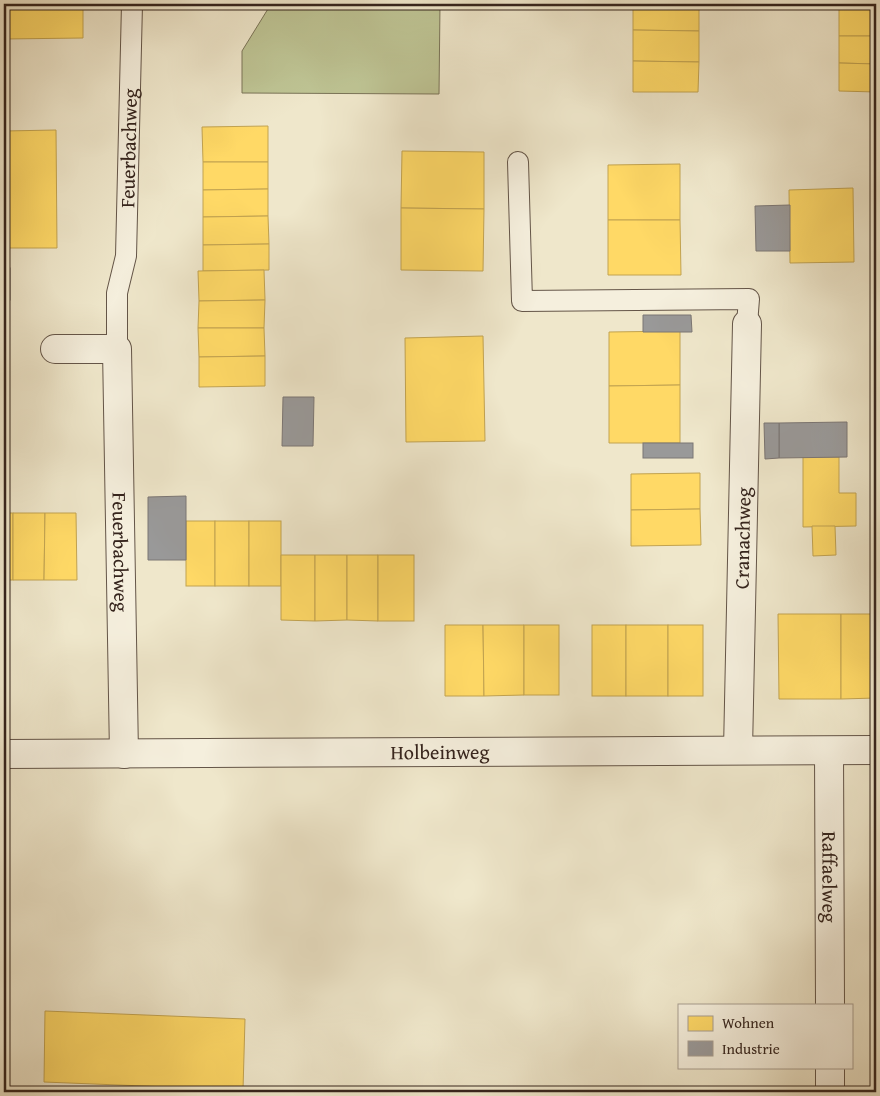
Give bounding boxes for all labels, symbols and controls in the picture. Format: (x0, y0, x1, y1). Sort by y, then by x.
street label: Feuerbachweg (112, 88, 144, 208)
street label: Cranachweg (726, 487, 758, 589)
street label: Feuerbachweg (105, 492, 137, 612)
street label: Holbeinweg (390, 737, 490, 766)
street label: Raffaelweg (815, 831, 845, 923)
legend (678, 1004, 852, 1068)
text: Wohnen (722, 1012, 775, 1033)
text: Industrie (722, 1038, 780, 1059)

